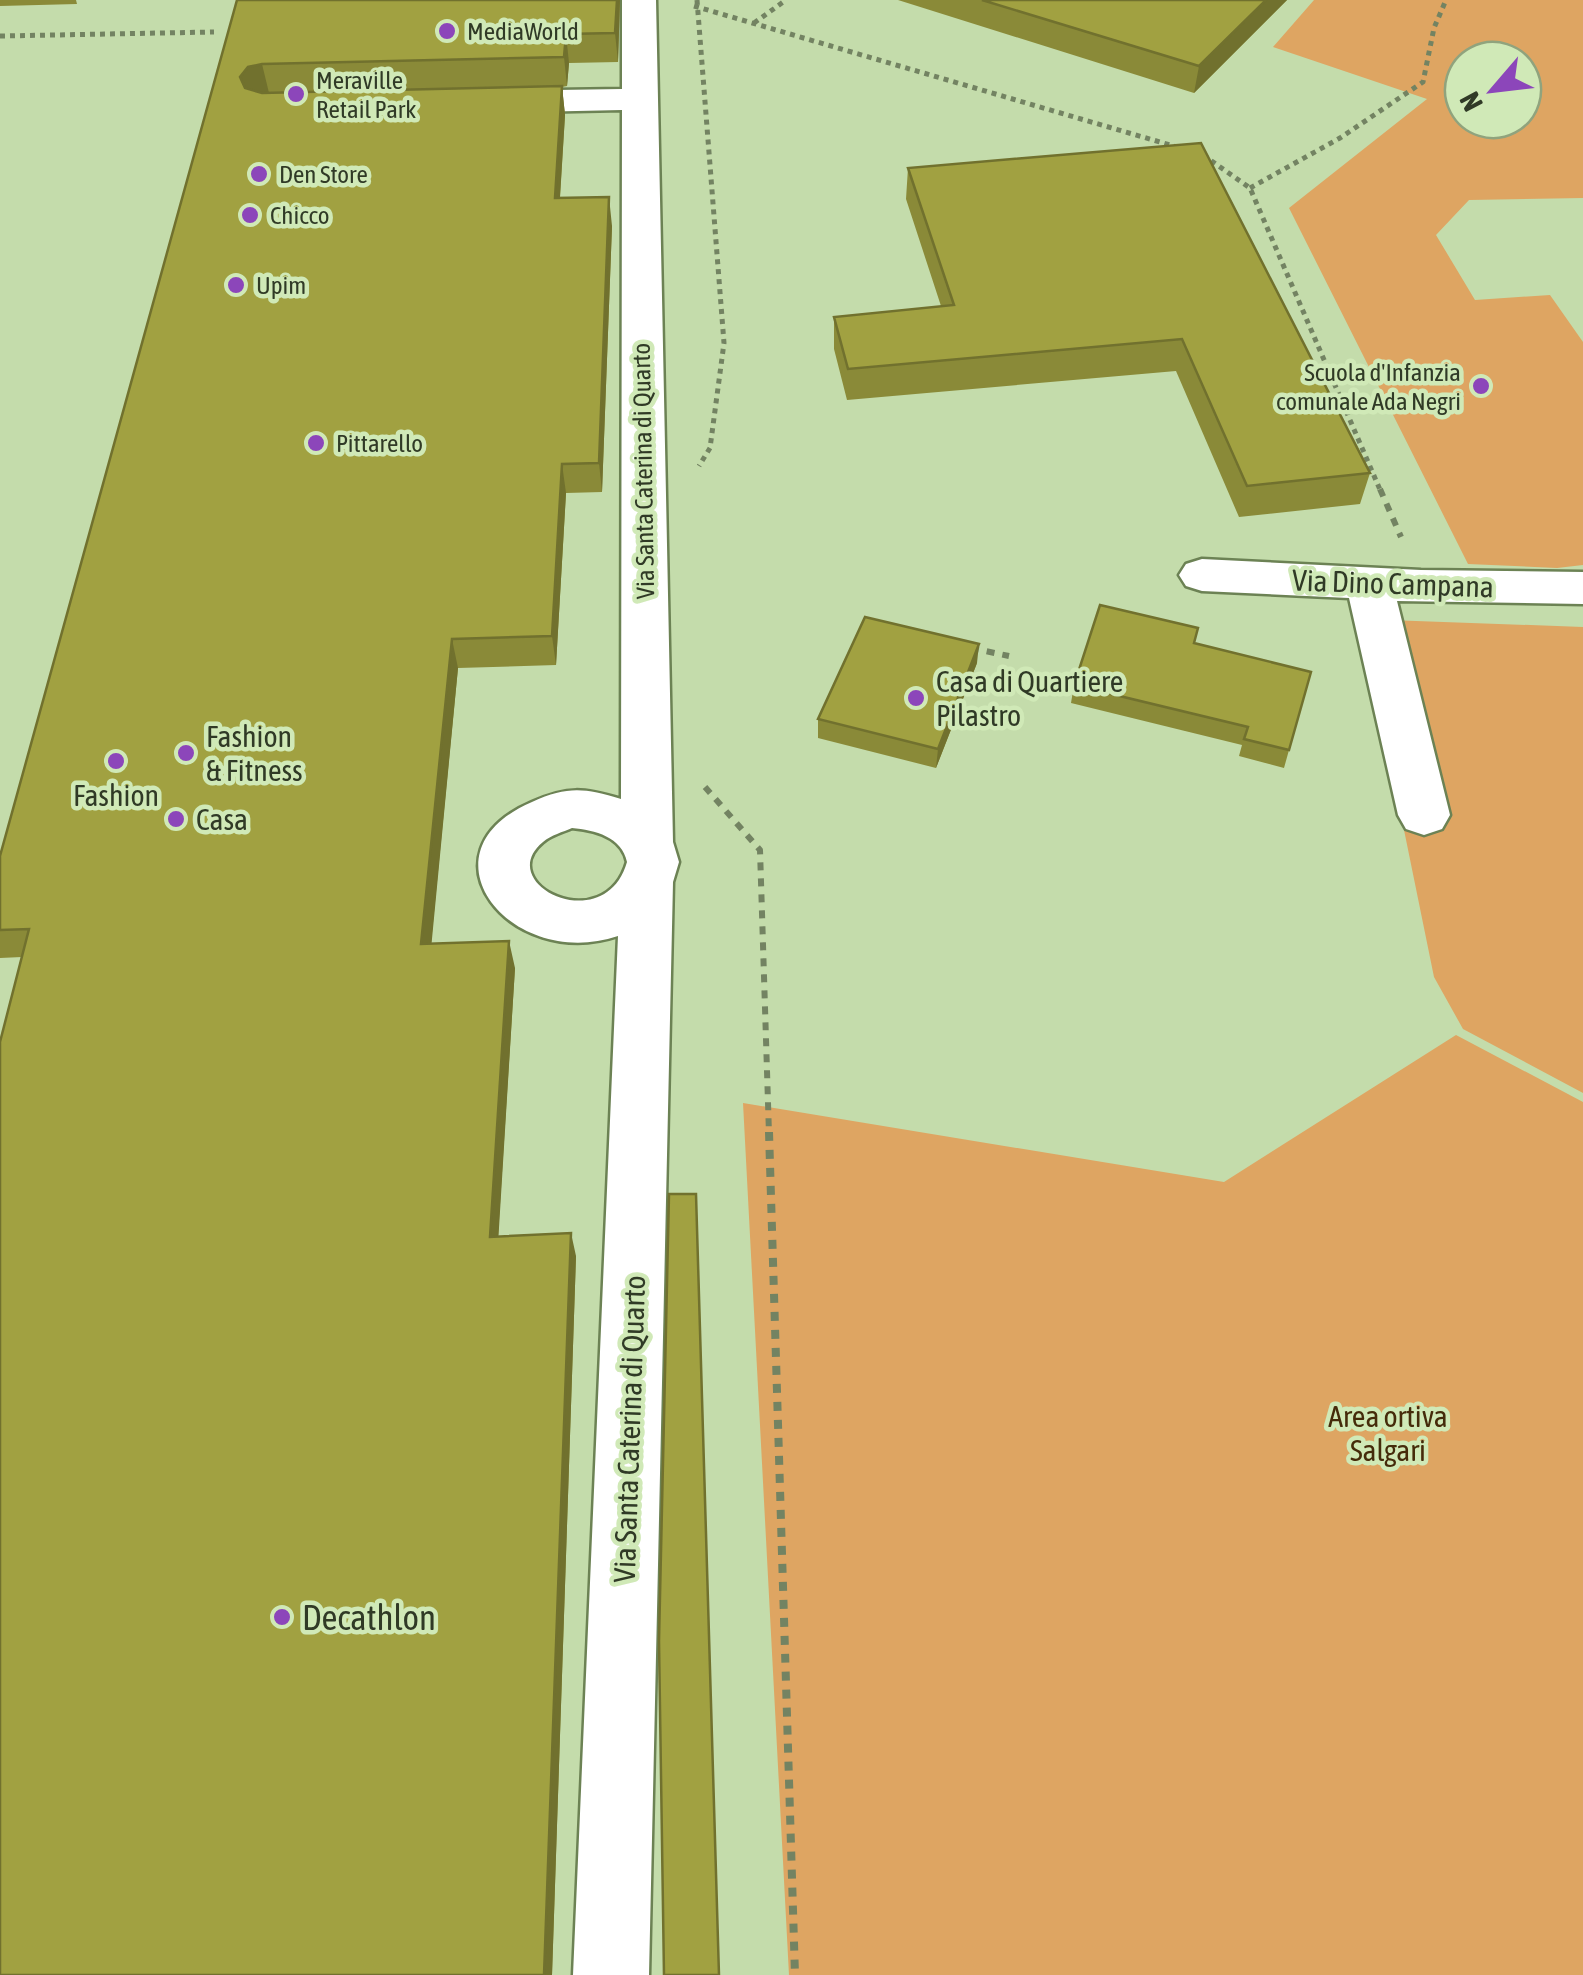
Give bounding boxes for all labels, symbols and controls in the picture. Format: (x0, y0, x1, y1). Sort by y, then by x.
place label: MediaWorld (467, 17, 579, 45)
marker: MediaWorld (436, 20, 458, 42)
north arrow (1443, 40, 1543, 140)
place label: Meraville Retail Park (316, 66, 416, 123)
marker: Meraville Retail Park (285, 83, 307, 105)
text: N (1453, 87, 1489, 117)
place label: Den Store (279, 160, 368, 188)
marker: Den Store (248, 163, 270, 185)
place label: Chicco (270, 201, 329, 229)
marker: Chicco (239, 204, 261, 226)
place label: Upim (256, 271, 306, 299)
marker: Upim (225, 274, 247, 296)
street label: Via Santa Caterina di Quarto (627, 343, 659, 599)
place label: Scuola d'Infanzia comunale Ada Negri (1276, 358, 1461, 415)
marker: Scuola d'Infanzia comunale Ada Negri (1470, 375, 1492, 397)
place label: Pittarello (336, 429, 423, 457)
marker: Pittarello (305, 432, 327, 454)
street label: Via Dino Campana (1292, 562, 1494, 604)
place label: Casa di Quartiere Pilastro (936, 664, 1123, 732)
marker: Casa di Quartiere Pilastro (905, 687, 927, 709)
place label: Fashion & Fitness (206, 719, 303, 787)
marker: Fashion & Fitness (175, 742, 197, 764)
marker: Fashion (105, 750, 127, 772)
place label: Fashion (73, 778, 159, 812)
place label: Casa (196, 802, 248, 836)
marker: Casa (165, 808, 187, 830)
street label: Via Santa Caterina di Quarto (607, 1275, 651, 1583)
park label: Area ortiva Salgari (1328, 1399, 1448, 1467)
place label: Decathlon (302, 1597, 436, 1637)
marker: Decathlon (271, 1606, 293, 1628)

